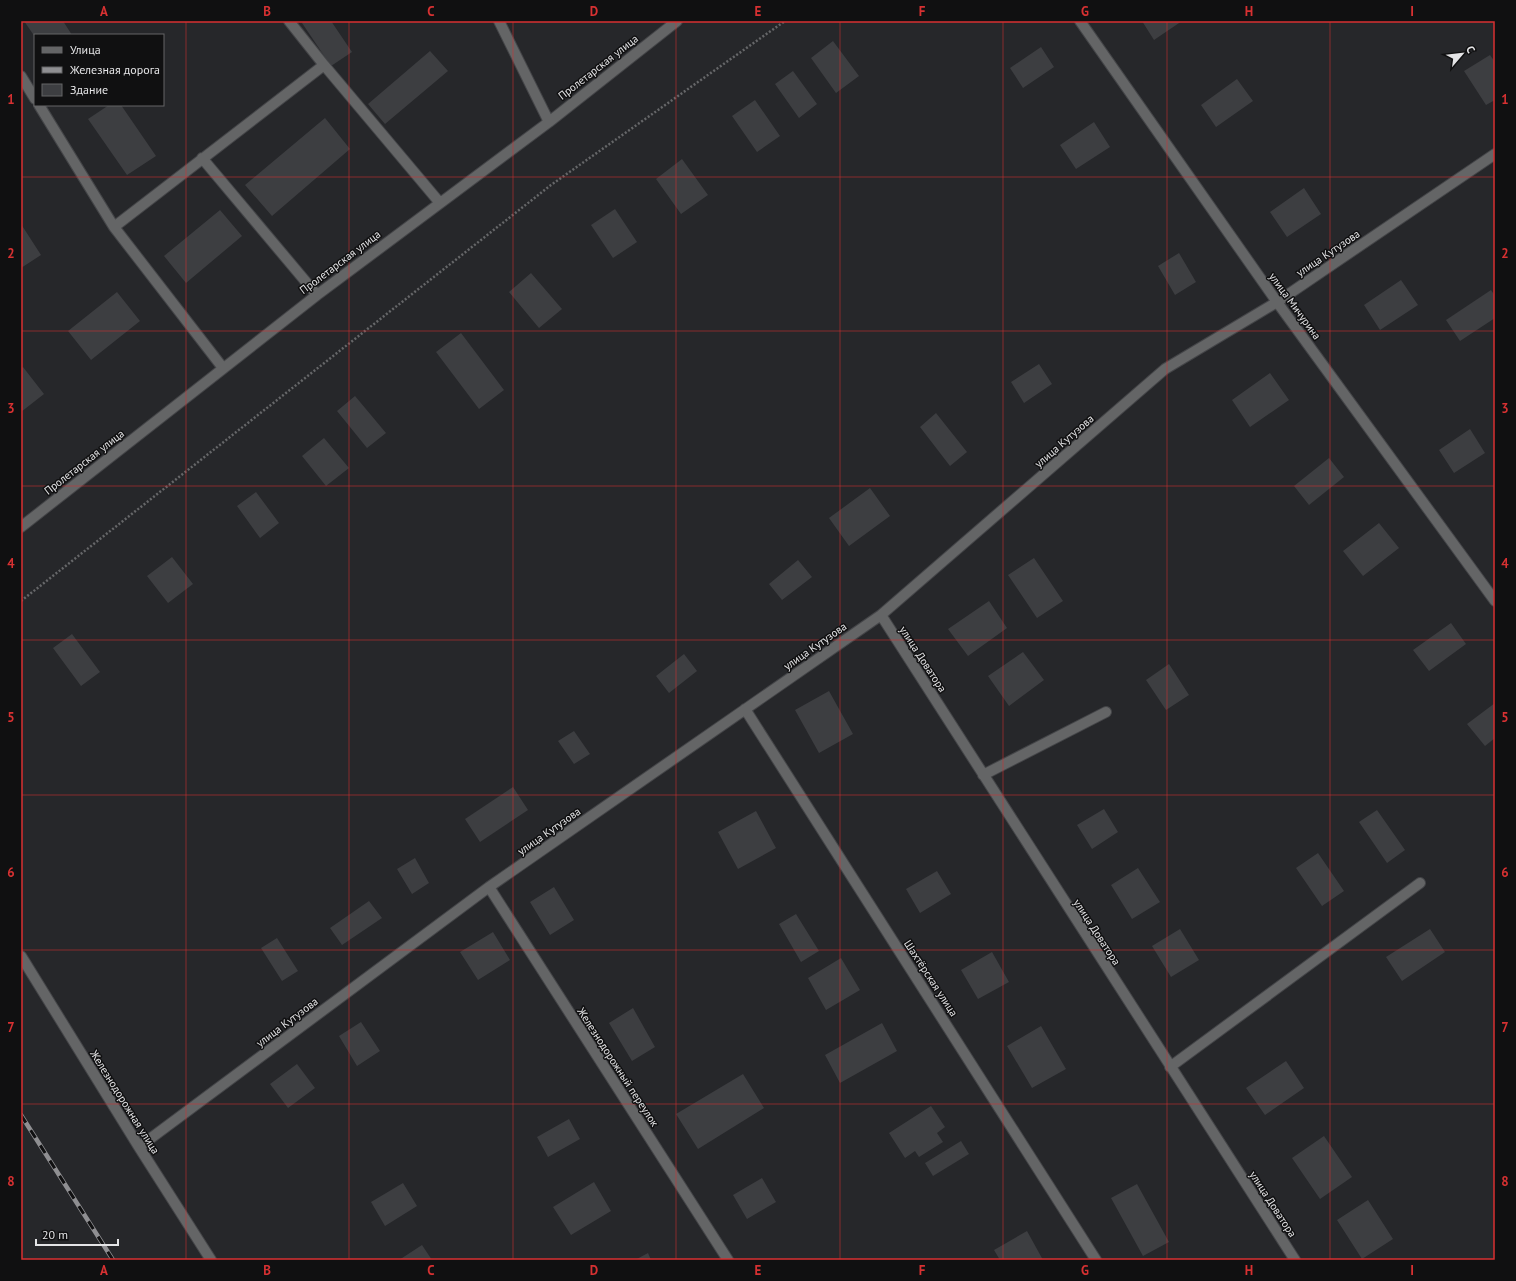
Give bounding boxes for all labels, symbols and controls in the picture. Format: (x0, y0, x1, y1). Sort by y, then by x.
text: A (100, 3, 108, 20)
text: B (263, 3, 271, 20)
text: C (427, 3, 435, 20)
text: D (590, 3, 598, 20)
text: E (755, 3, 762, 20)
text: F (919, 3, 926, 20)
text: G (1081, 3, 1089, 20)
text: H (1245, 3, 1253, 20)
text: I (1410, 3, 1414, 20)
street label: Пролетарская улица (555, 31, 641, 103)
legend (34, 34, 164, 106)
north arrow (1442, 34, 1482, 74)
text: Улица (70, 42, 101, 57)
text: С (1463, 43, 1478, 55)
text: Железная дорога (69, 62, 160, 77)
text: Здание (70, 82, 108, 97)
text: 1 (7, 91, 15, 108)
text: 1 (1501, 91, 1509, 108)
street label: Пролетарская улица (297, 227, 383, 297)
street label: улица Кутузова (1293, 227, 1363, 279)
text: 2 (7, 245, 15, 262)
text: 2 (1501, 245, 1509, 262)
street label: улица Мичурина (1266, 270, 1324, 342)
text: 3 (7, 400, 15, 417)
text: 3 (1501, 400, 1509, 417)
street label: улица Кутузова (1031, 411, 1097, 471)
street label: Пролетарская улица (41, 426, 127, 498)
text: 4 (7, 555, 15, 572)
text: 4 (1501, 555, 1509, 572)
street label: улица Кутузова (781, 619, 849, 673)
street label: улица Доватора (896, 623, 950, 695)
text: 5 (7, 709, 15, 726)
text: 5 (1501, 709, 1509, 726)
street label: улица Кутузова (515, 804, 583, 858)
text: 6 (7, 864, 15, 881)
text: 6 (1501, 864, 1509, 881)
street label: улица Доватора (1070, 896, 1124, 968)
street label: Шахтёрская улица (901, 937, 961, 1019)
street label: улица Кутузова (253, 994, 321, 1050)
street label: Железнодорожный переулок (574, 1004, 662, 1130)
text: 7 (7, 1019, 15, 1036)
text: 7 (1501, 1019, 1509, 1036)
street label: Железнодорожная улица (87, 1047, 163, 1157)
street label: улица Доватора (1246, 1168, 1300, 1240)
text: 8 (7, 1173, 15, 1190)
text: 8 (1501, 1173, 1509, 1190)
scale bar (36, 1221, 118, 1247)
text: 20 m (42, 1227, 68, 1242)
text: A (100, 1262, 108, 1279)
text: B (263, 1262, 271, 1279)
text: C (427, 1262, 435, 1279)
text: D (590, 1262, 598, 1279)
text: E (755, 1262, 762, 1279)
text: F (919, 1262, 926, 1279)
text: G (1081, 1262, 1089, 1279)
text: H (1245, 1262, 1253, 1279)
text: I (1410, 1262, 1414, 1279)

